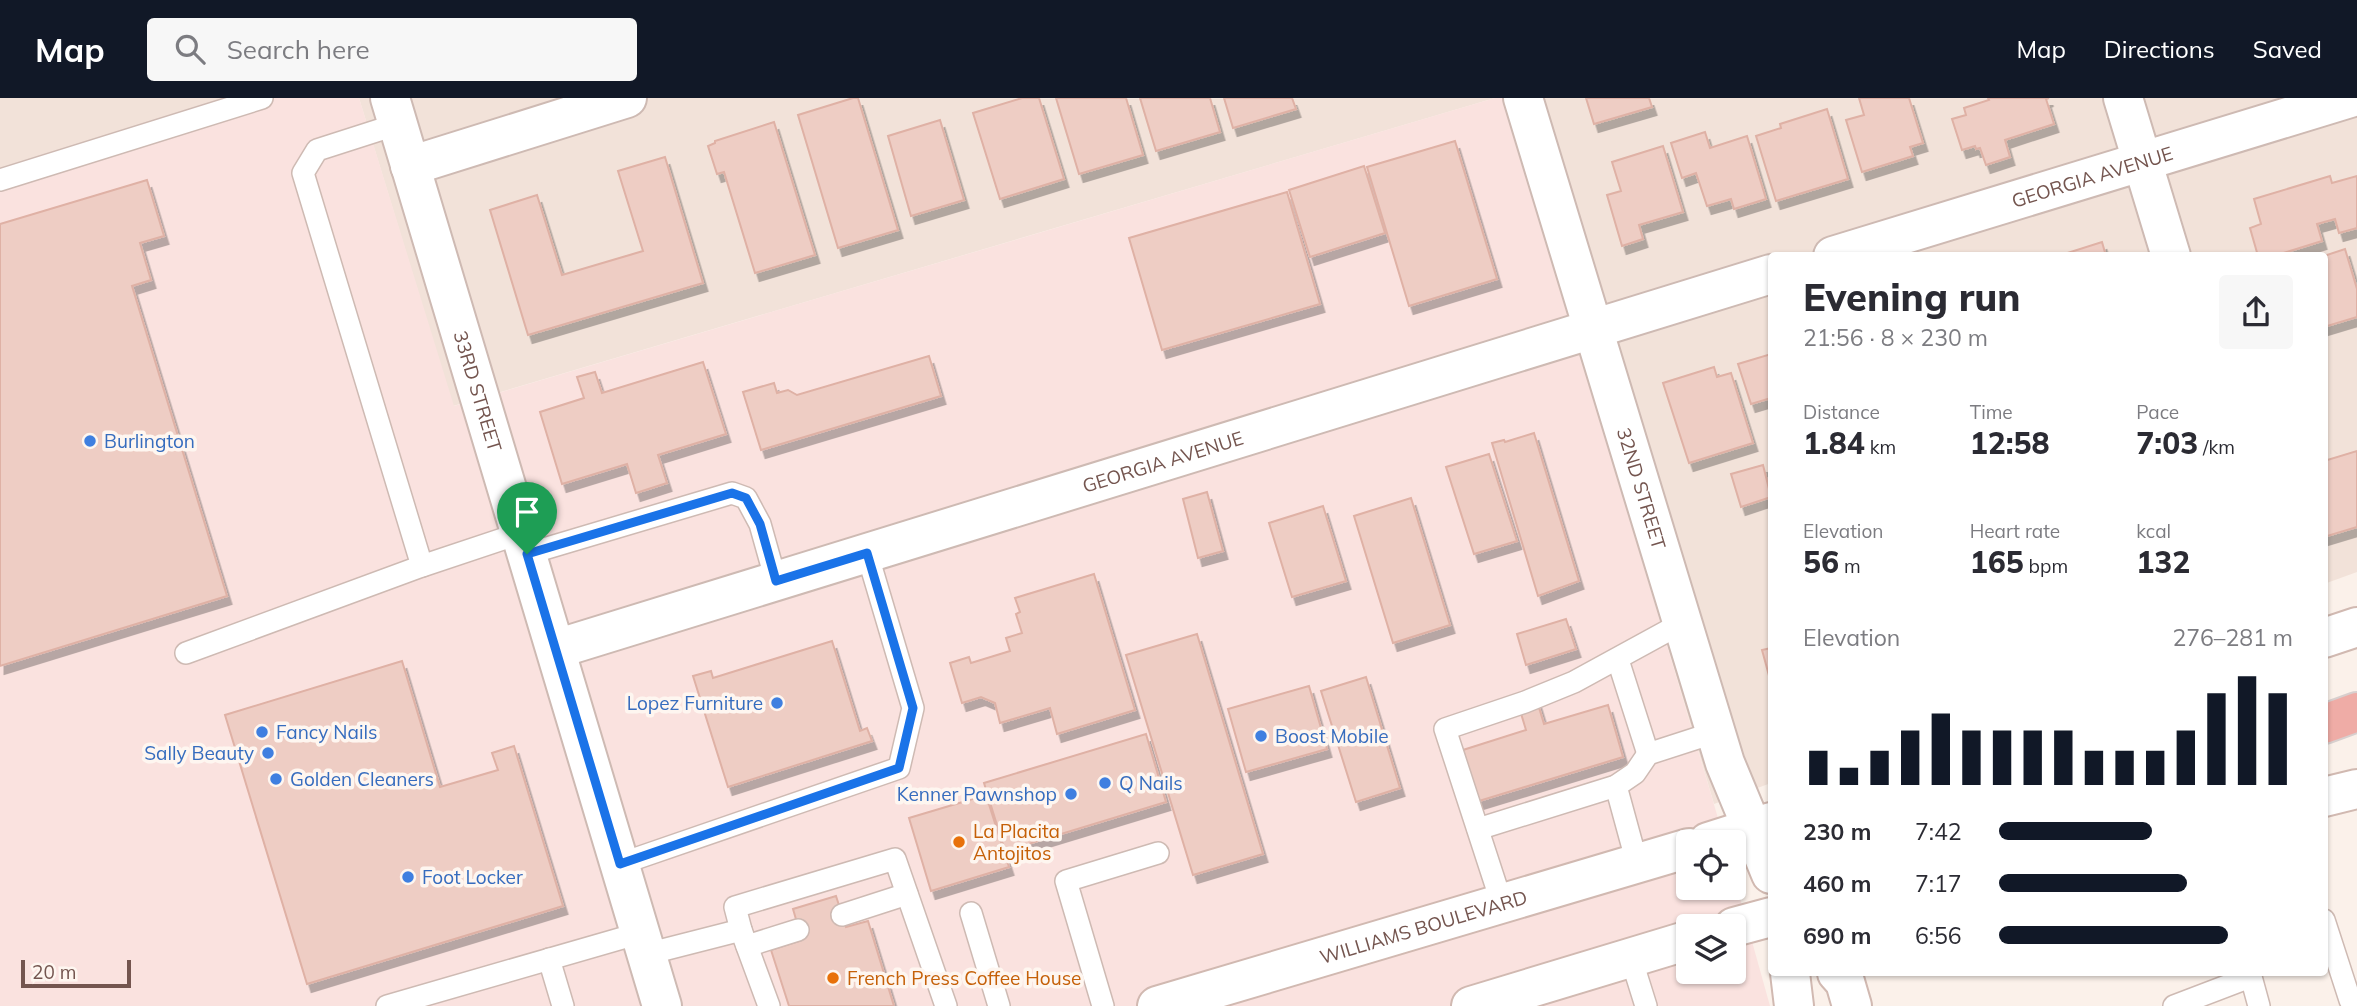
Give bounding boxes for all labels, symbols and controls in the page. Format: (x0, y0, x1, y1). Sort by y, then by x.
search box (147, 18, 637, 81)
text: Map (35, 29, 105, 70)
icon: search (171, 30, 209, 68)
text: Search here (227, 33, 370, 66)
text: Map (2016, 34, 2066, 64)
text: Directions (2104, 34, 2215, 64)
text: Saved (2253, 34, 2322, 64)
street label: GEORGIA AVENUE (2009, 141, 2176, 213)
text: Evening run (1803, 273, 2021, 321)
button: share (2219, 275, 2293, 349)
text: 21:56 · 8 × 230 m (1803, 323, 1988, 352)
street label: 33RD STREET (448, 328, 507, 455)
text: Distance (1803, 400, 1880, 424)
text: Time (1970, 400, 2013, 424)
text: Pace (2136, 400, 2179, 424)
text: 1.84 (1803, 424, 1865, 462)
text: 12:58 (1970, 424, 2049, 462)
text: 7:03 (2136, 424, 2198, 462)
street label: 32ND STREET (1612, 425, 1672, 553)
street label: GEORGIA AVENUE (1079, 426, 1246, 498)
place label: Burlington (104, 429, 195, 453)
marker: Burlington (82, 433, 98, 449)
text: km (1865, 435, 1896, 459)
text: /km (2198, 435, 2235, 459)
pin (497, 482, 557, 554)
icon: arrive (508, 493, 546, 531)
text: Elevation (1803, 519, 1883, 543)
text: Heart rate (1970, 519, 2060, 543)
text: kcal (2136, 519, 2171, 543)
text: 56 (1803, 543, 1839, 581)
text: 165 (1970, 543, 2024, 581)
text: 132 (2136, 543, 2190, 581)
text: m (1839, 554, 1861, 578)
text: bpm (2024, 554, 2068, 578)
text: Elevation (1803, 623, 1900, 652)
text: 276–281 m (2172, 623, 2293, 652)
place label: Lopez Furniture (627, 691, 763, 715)
marker: Lopez Furniture (769, 695, 785, 711)
place label: Fancy Nails (276, 720, 377, 744)
marker: Fancy Nails (254, 724, 270, 740)
place label: Boost Mobile (1275, 724, 1389, 748)
marker: Boost Mobile (1253, 728, 1269, 744)
place label: Sally Beauty (144, 741, 254, 765)
marker: Sally Beauty (260, 745, 276, 761)
place label: Golden Cleaners (290, 767, 434, 791)
marker: Golden Cleaners (268, 771, 284, 787)
place label: Q Nails (1119, 771, 1183, 795)
marker: Q Nails (1097, 775, 1113, 791)
place label: Kenner Pawnshop (897, 782, 1057, 806)
marker: Kenner Pawnshop (1063, 786, 1079, 802)
text: 230 m (1803, 817, 1871, 846)
text: 7:42 (1915, 817, 1962, 846)
place label: La Placita Antojitos (973, 819, 1060, 865)
map controls (1676, 830, 1746, 984)
button: locate (1676, 830, 1746, 900)
marker: La Placita Antojitos (951, 834, 967, 850)
place label: Foot Locker (422, 865, 523, 889)
marker: Foot Locker (400, 869, 416, 885)
text: 460 m (1803, 869, 1871, 898)
text: 7:17 (1915, 869, 1962, 898)
street label: WILLIAMS BOULEVARD (1317, 885, 1530, 969)
button: layers (1676, 914, 1746, 984)
text: 690 m (1803, 921, 1871, 950)
text: 6:56 (1915, 921, 1962, 950)
scale bar (21, 957, 131, 989)
text: 20 m (32, 960, 76, 984)
place label: French Press Coffee House (847, 966, 1081, 990)
marker: French Press Coffee House (825, 970, 841, 986)

